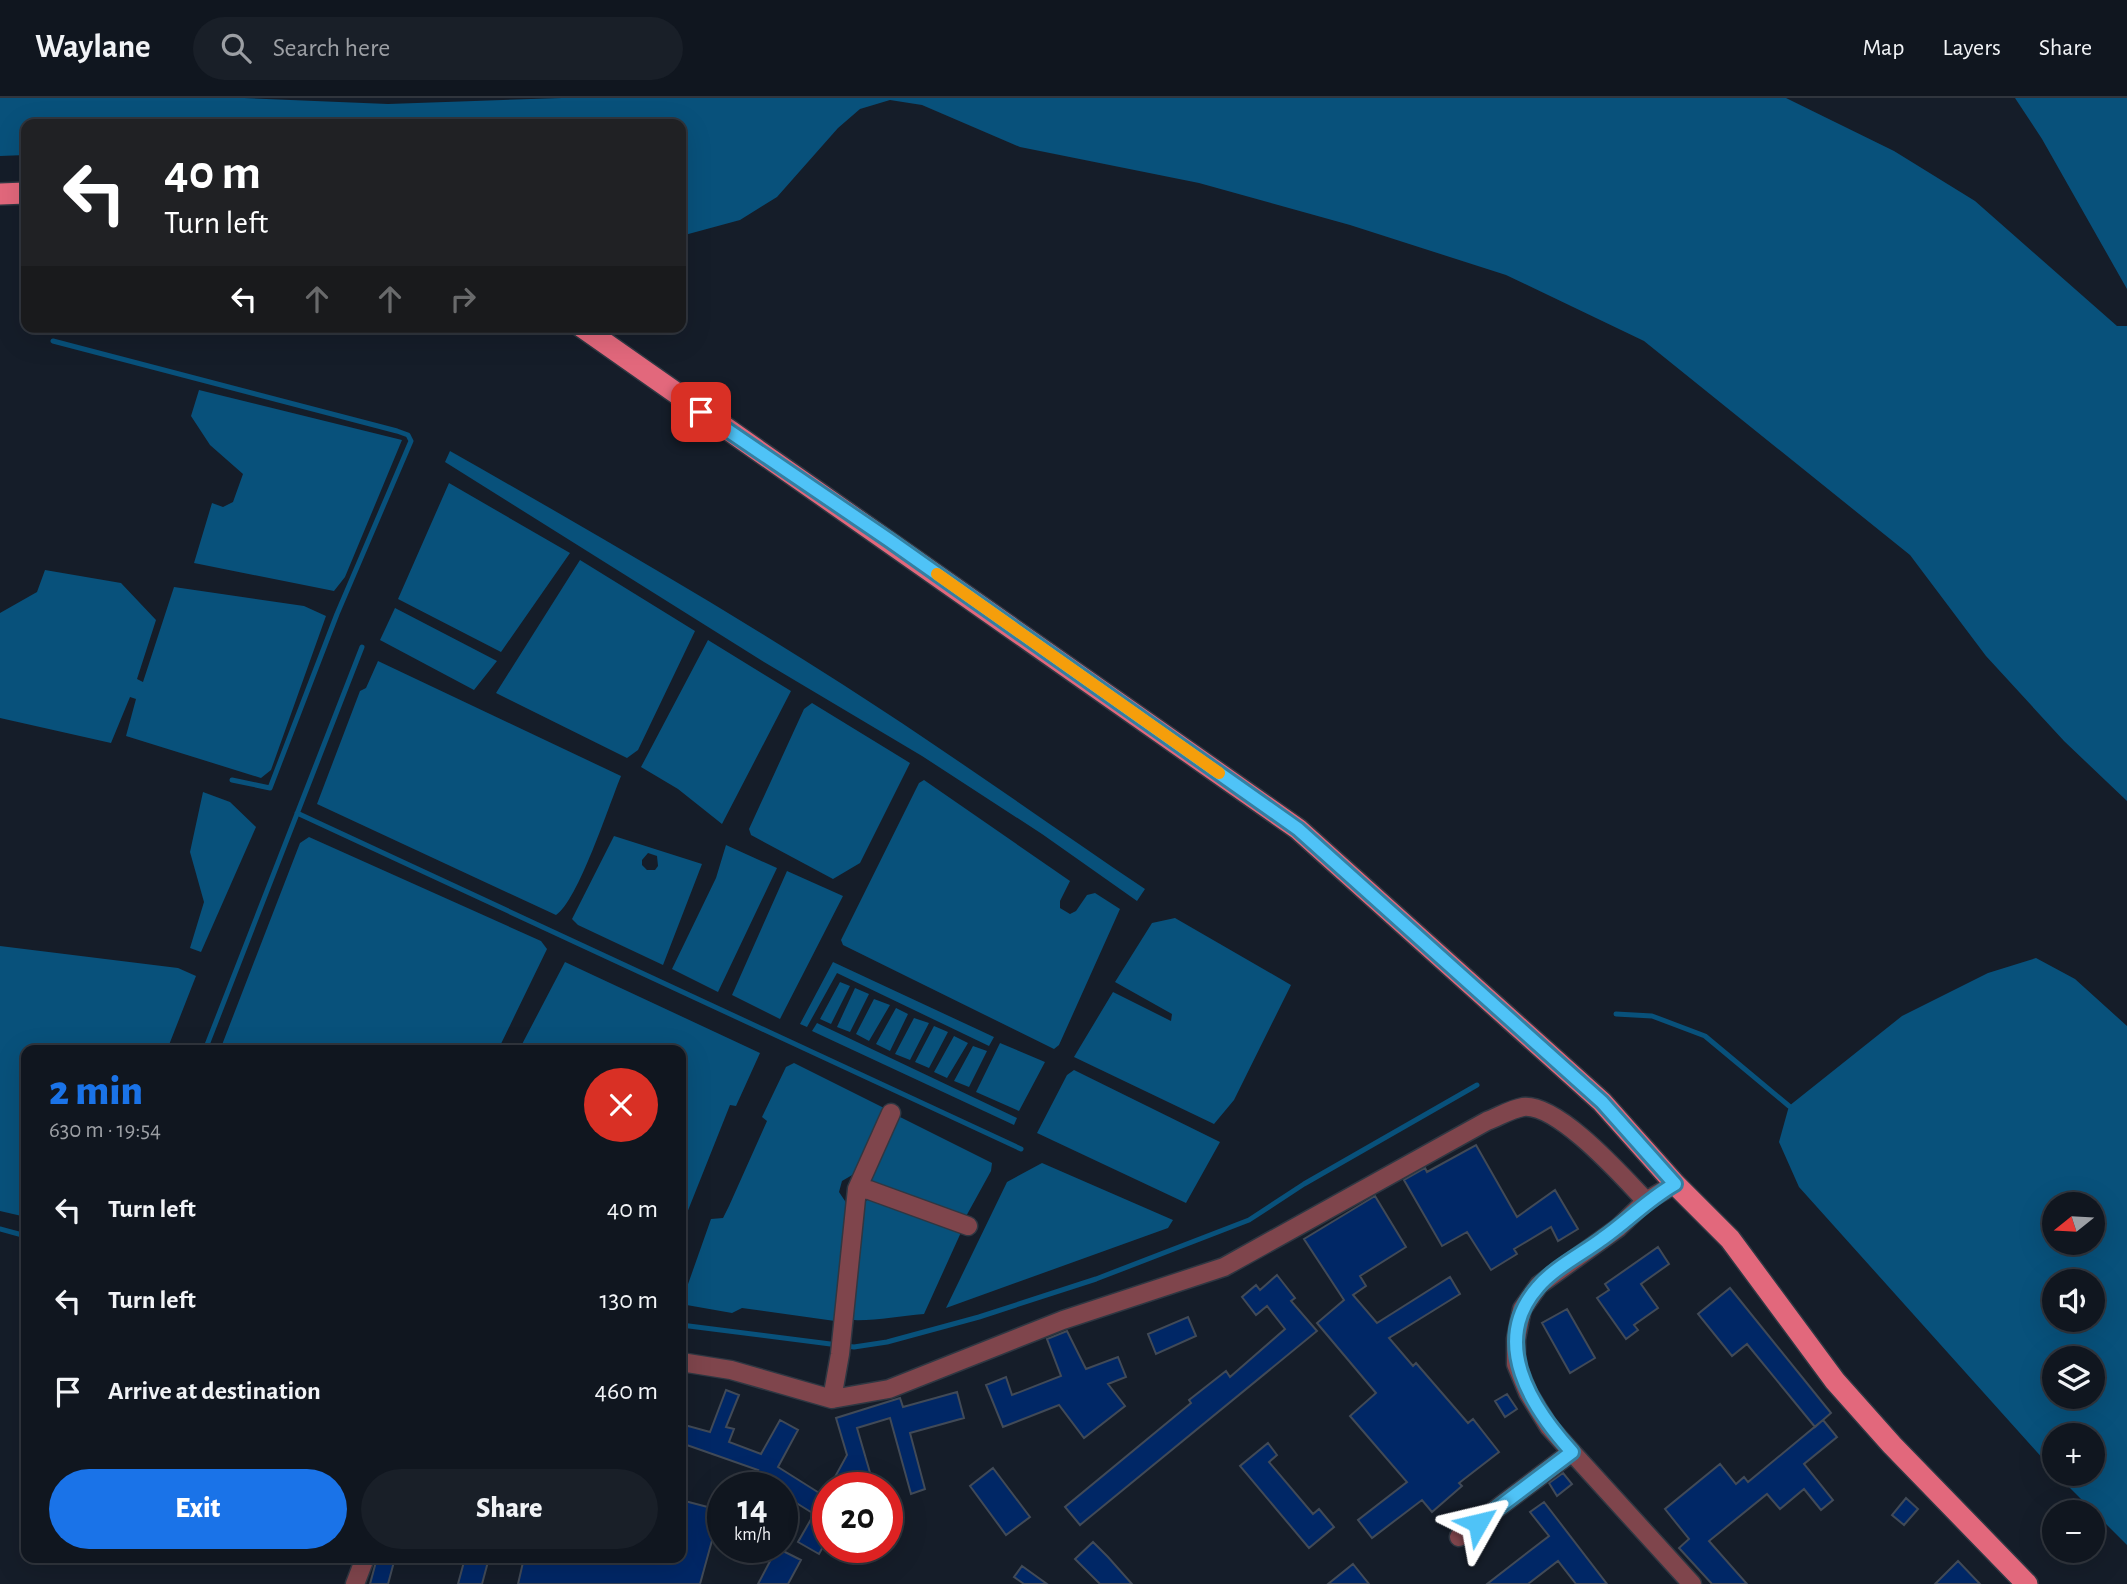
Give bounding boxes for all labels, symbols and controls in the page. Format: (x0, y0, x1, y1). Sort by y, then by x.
search box (193, 17, 683, 80)
icon: search (217, 29, 255, 67)
text: Waylane (35, 31, 151, 64)
text: Search here (273, 35, 390, 61)
text: Map (1862, 36, 1904, 60)
text: Layers (1942, 36, 2001, 60)
text: Share (2039, 36, 2092, 60)
icon: left (49, 147, 140, 238)
text: 40 m (164, 149, 261, 198)
text: Turn left (164, 207, 268, 239)
icon: left (225, 280, 263, 318)
icon: ahead (298, 280, 336, 318)
icon: ahead (371, 280, 409, 318)
icon: right (444, 280, 482, 318)
pin (671, 382, 731, 442)
icon: arrive (682, 393, 720, 431)
button: close (584, 1068, 658, 1142)
text: 2 min (49, 1070, 143, 1112)
text: 630 m · 19:54 (49, 1119, 161, 1142)
icon: left (49, 1191, 87, 1229)
north arrow (2042, 1192, 2105, 1255)
map controls (2042, 1192, 2105, 1563)
text: Turn left (108, 1196, 196, 1222)
text: 40 m (607, 1196, 658, 1222)
button: sound (2042, 1269, 2105, 1332)
icon: left (49, 1282, 87, 1320)
text: Turn left (108, 1287, 196, 1313)
text: 130 m (600, 1287, 658, 1313)
button: layers (2042, 1346, 2105, 1409)
icon: arrive (49, 1373, 87, 1411)
text: Arrive at destination (108, 1378, 321, 1404)
text: 460 m (594, 1378, 658, 1404)
button: + (2042, 1423, 2105, 1486)
button: Exit (49, 1469, 347, 1549)
button: Share (361, 1469, 658, 1549)
speed limit sign: 20 (812, 1472, 903, 1563)
position arrow (1441, 1486, 1515, 1560)
text: 14 (737, 1491, 768, 1526)
button: − (2042, 1500, 2105, 1563)
text: km/h (734, 1526, 771, 1544)

